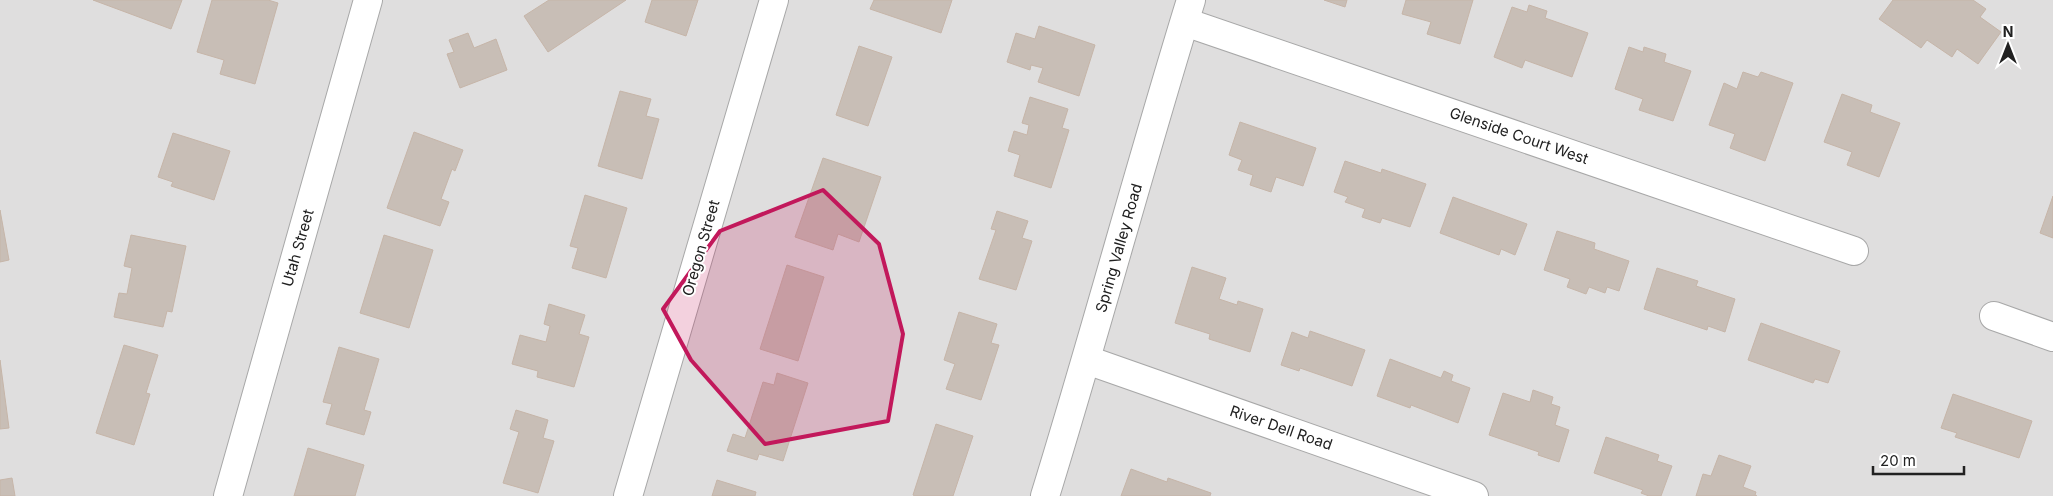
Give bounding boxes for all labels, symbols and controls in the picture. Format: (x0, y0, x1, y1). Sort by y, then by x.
north arrow (1983, 20, 2033, 70)
text: N (2003, 23, 2013, 40)
street label: Glenside Court West (1447, 103, 1591, 168)
street label: Spring Valley Road (1091, 181, 1146, 314)
street label: Oregon Street (678, 197, 723, 298)
street label: Utah Street (277, 207, 318, 289)
street label: River Dell Road (1227, 401, 1335, 454)
scale bar (1873, 444, 1964, 476)
text: 20 m (1880, 451, 1916, 470)

